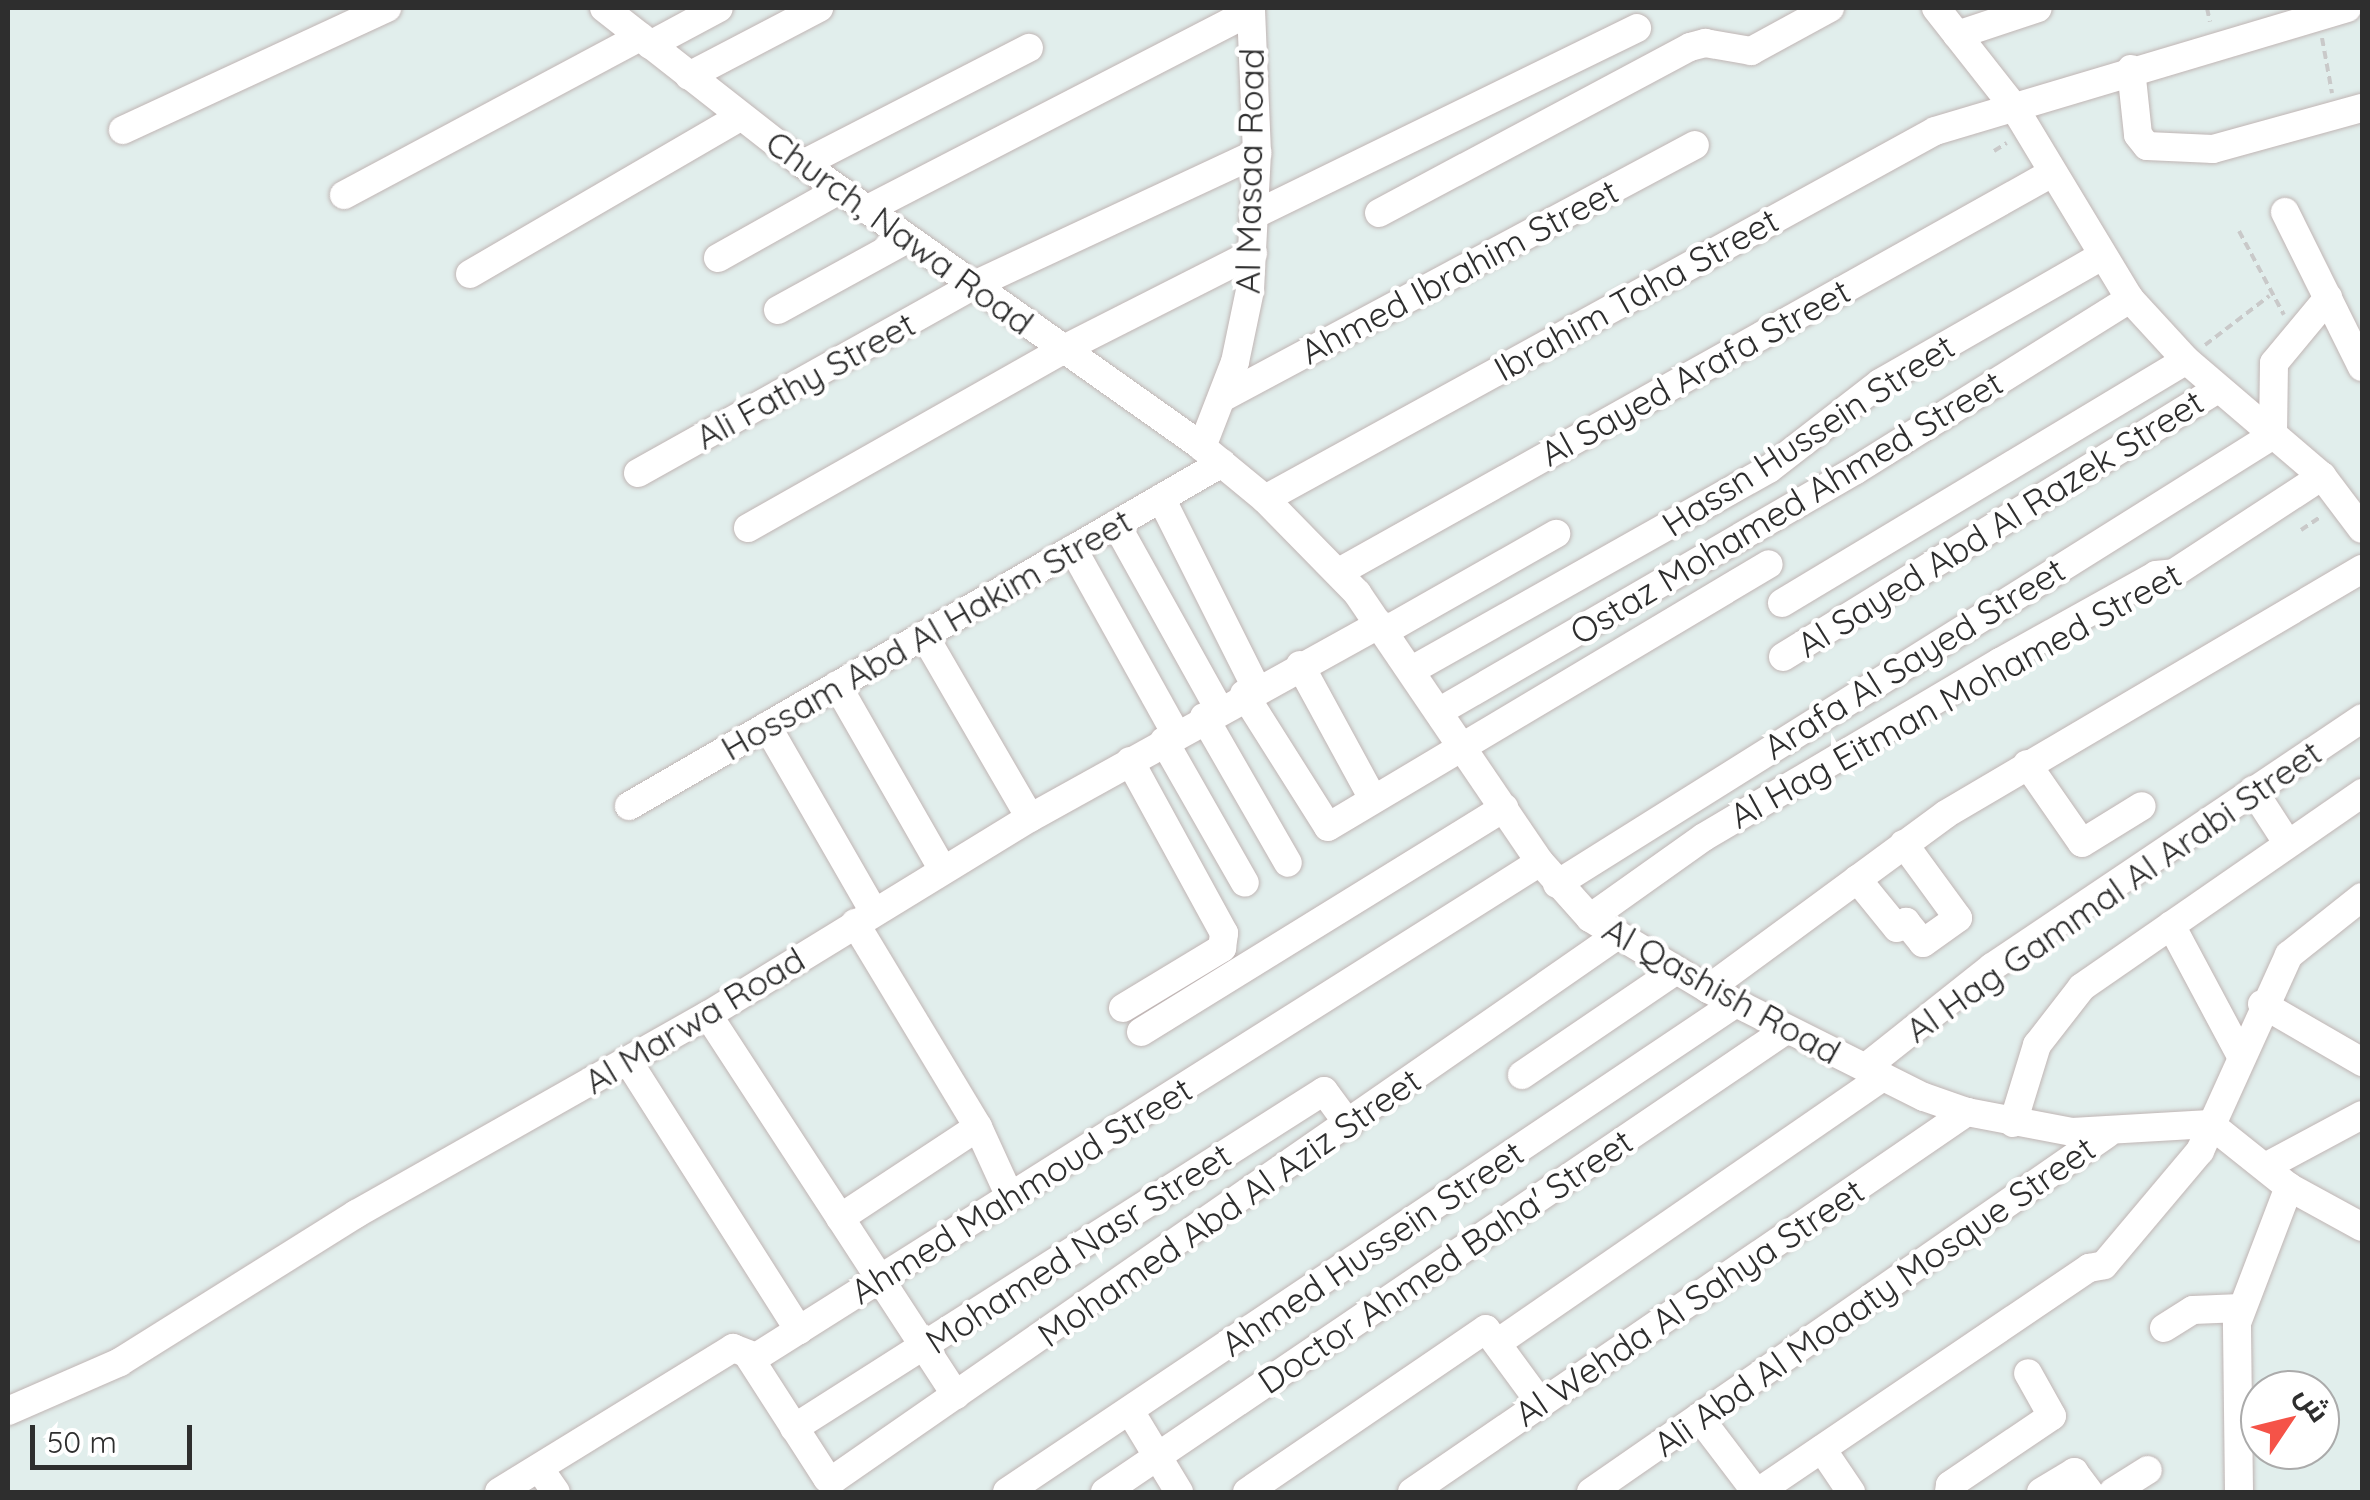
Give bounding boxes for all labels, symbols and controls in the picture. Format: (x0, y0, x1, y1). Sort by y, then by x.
street label: Al Masaa Road (1226, 48, 1272, 294)
street label: Church, Nawa Road (758, 121, 1042, 343)
street label: Ahmed Ibrahim Street (1293, 169, 1625, 373)
street label: Ibrahim Taha Street (1487, 198, 1785, 390)
street label: Al Sayed Arafa Street (1533, 269, 1857, 475)
street label: Ali Fathy Street (688, 302, 922, 458)
street label: Hassn Hussein Street (1654, 325, 1962, 545)
street label: Ostaz Mohamed Ahmed Street (1562, 361, 2010, 653)
street label: Al Sayed Abd Al Razek Street (1789, 380, 2211, 666)
street label: Hossam Abd Al Hakim Street (713, 499, 1139, 769)
street label: Arafa Al Sayed Street (1756, 548, 2072, 768)
street label: Al Hag Eitman Mohamed Street (1722, 553, 2188, 837)
street label: Al Hag Gammal Al Arabi Street (1897, 731, 2329, 1051)
street label: Al Qashish Road (1596, 907, 1848, 1073)
street label: Al Marwa Road (576, 938, 812, 1102)
street label: Mohamed Abd Al Aziz Street (1030, 1059, 1428, 1355)
street label: Ahmed Mahmoud Street (843, 1068, 1199, 1312)
street label: Doctor Ahmed Baha' Street (1250, 1120, 1640, 1402)
street label: Ali Abd Al Moaaty Mosque Street (1645, 1127, 2103, 1465)
street label: Ahmed Hussein Street (1213, 1131, 1531, 1365)
street label: Mohamed Nasr Street (918, 1134, 1238, 1362)
street label: Al Wehda Al Sahya Street (1506, 1169, 1872, 1435)
north arrow (2240, 1370, 2340, 1470)
text: ش (2289, 1379, 2338, 1428)
scale bar (35, 1405, 198, 1467)
text: 50 m (47, 1423, 117, 1461)

